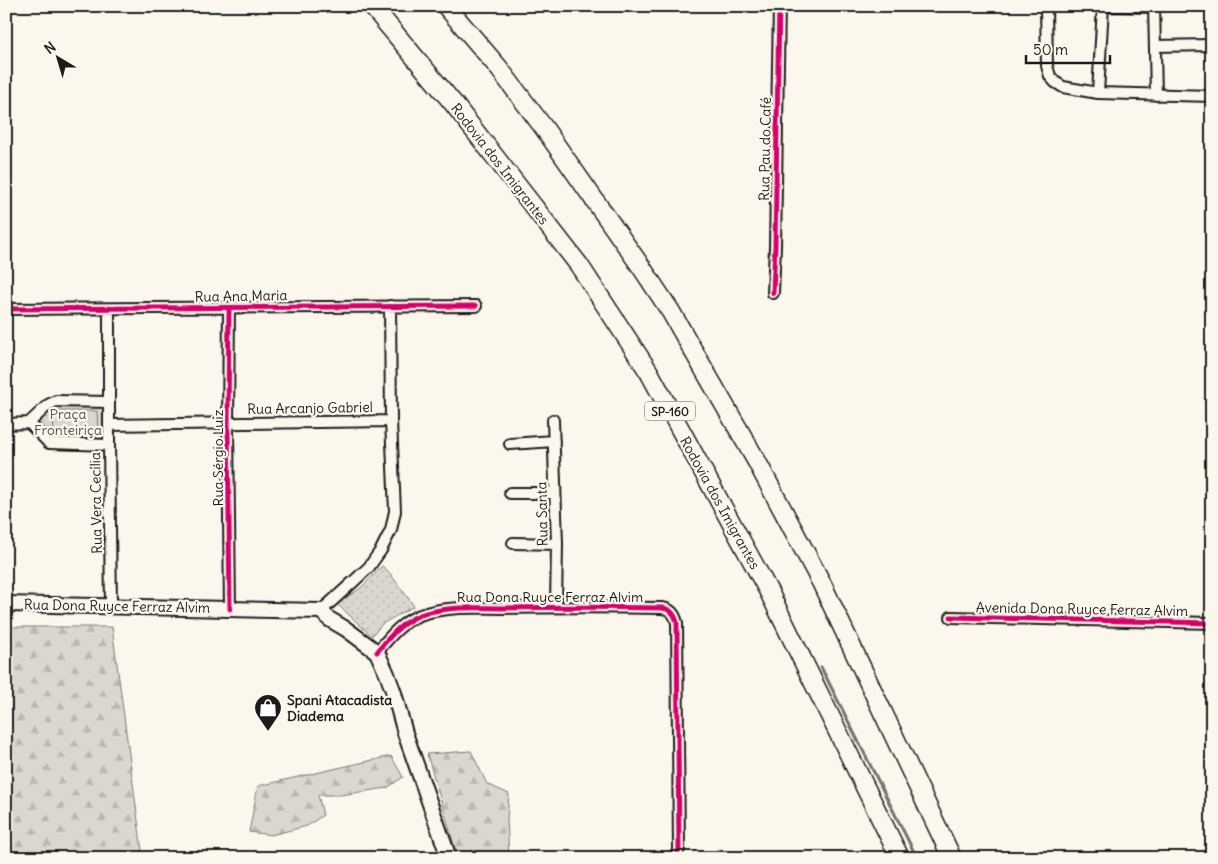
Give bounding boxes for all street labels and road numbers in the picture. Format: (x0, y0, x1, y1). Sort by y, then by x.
street label: Rua Pau do Café (755, 97, 775, 201)
street label: Rodovia dos Imigrantes (447, 100, 553, 228)
street label: Rua Ana Maria (194, 286, 288, 306)
street label: Rua Arcanjo Gabriel (247, 398, 373, 418)
road number: SP-160 (645, 402, 695, 421)
street label: Rua Sérgio Luiz (209, 409, 227, 506)
street label: Rodovia dos Imigrantes (676, 433, 764, 573)
street label: Rua Vera Cecília (86, 452, 106, 554)
street label: Rua Santa (532, 481, 552, 547)
street label: Rua Dona Ruyce Ferraz Alvim (457, 588, 643, 606)
street label: Rua Dona Ruyce Ferraz Alvim (24, 595, 210, 617)
street label: Avenida Dona Ruyce Ferraz Alvim (976, 598, 1188, 620)

